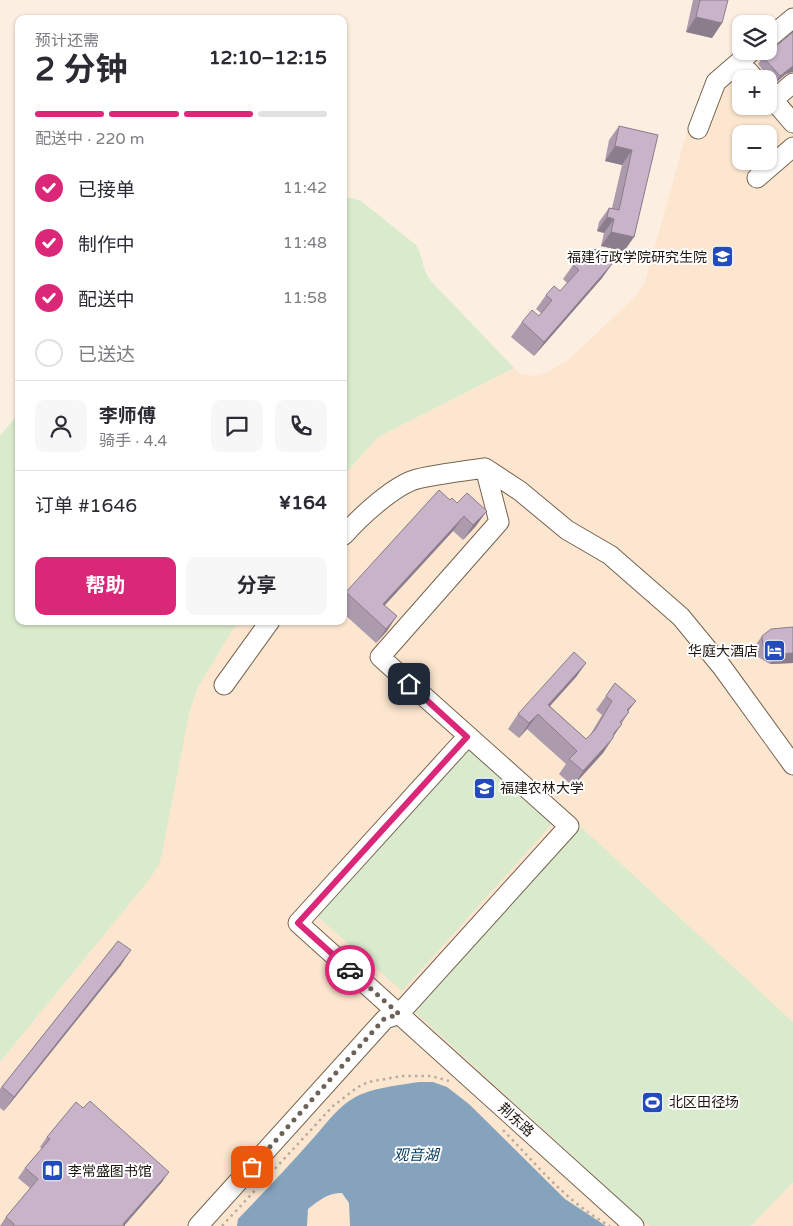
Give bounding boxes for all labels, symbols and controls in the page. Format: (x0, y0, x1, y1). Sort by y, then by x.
map controls (732, 15, 777, 170)
button: layers (732, 15, 777, 60)
text: 预计还需 (35, 31, 99, 51)
text: 12:10–12:15 (209, 47, 327, 69)
text: 2 分钟 (35, 51, 127, 89)
button: + (732, 70, 777, 115)
button: − (732, 125, 777, 170)
text: 配送中 · 220 m (35, 129, 144, 149)
icon: check (35, 174, 63, 202)
text: 11:42 (283, 178, 327, 198)
text: 已接单 (78, 179, 135, 201)
icon: check (35, 229, 63, 257)
text: 11:48 (283, 233, 327, 253)
text: 制作中 (78, 234, 135, 256)
school or university icon: 福建行政学院研究生院 (711, 245, 735, 269)
place label: 福建行政学院研究生院 (567, 249, 707, 266)
icon: check (35, 284, 63, 312)
text: 11:58 (283, 288, 327, 308)
text: 配送中 (78, 289, 135, 311)
text: 已送达 (78, 344, 135, 366)
button: person (35, 400, 87, 452)
button: chat (211, 400, 263, 452)
button: phone (275, 400, 327, 452)
text: 李师傅 (99, 405, 156, 427)
text: 骑手 · 4.4 (99, 431, 167, 451)
text: ¥164 (279, 492, 327, 514)
text: 订单 #1646 (35, 495, 137, 517)
button: 帮助 (35, 557, 176, 615)
button: 分享 (186, 557, 327, 615)
hotel icon: 华庭大酒店 (762, 639, 786, 663)
place label: 华庭大酒店 (688, 643, 758, 660)
pin (388, 663, 430, 705)
icon: home (395, 670, 423, 698)
school or university icon: 福建农林大学 (472, 776, 496, 800)
place label: 福建农林大学 (500, 780, 584, 797)
courier (325, 945, 375, 995)
icon: car (336, 956, 364, 984)
sports icon: 北区田径场 (641, 1090, 665, 1114)
place label: 北区田径场 (669, 1094, 739, 1111)
street label: 荆东路 (495, 1100, 537, 1140)
pin (231, 1146, 273, 1188)
water label: 观音湖 (393, 1146, 440, 1164)
icon: bag (238, 1153, 266, 1181)
library icon: 李常盛图书馆 (40, 1159, 64, 1183)
place label: 李常盛图书馆 (68, 1163, 152, 1180)

